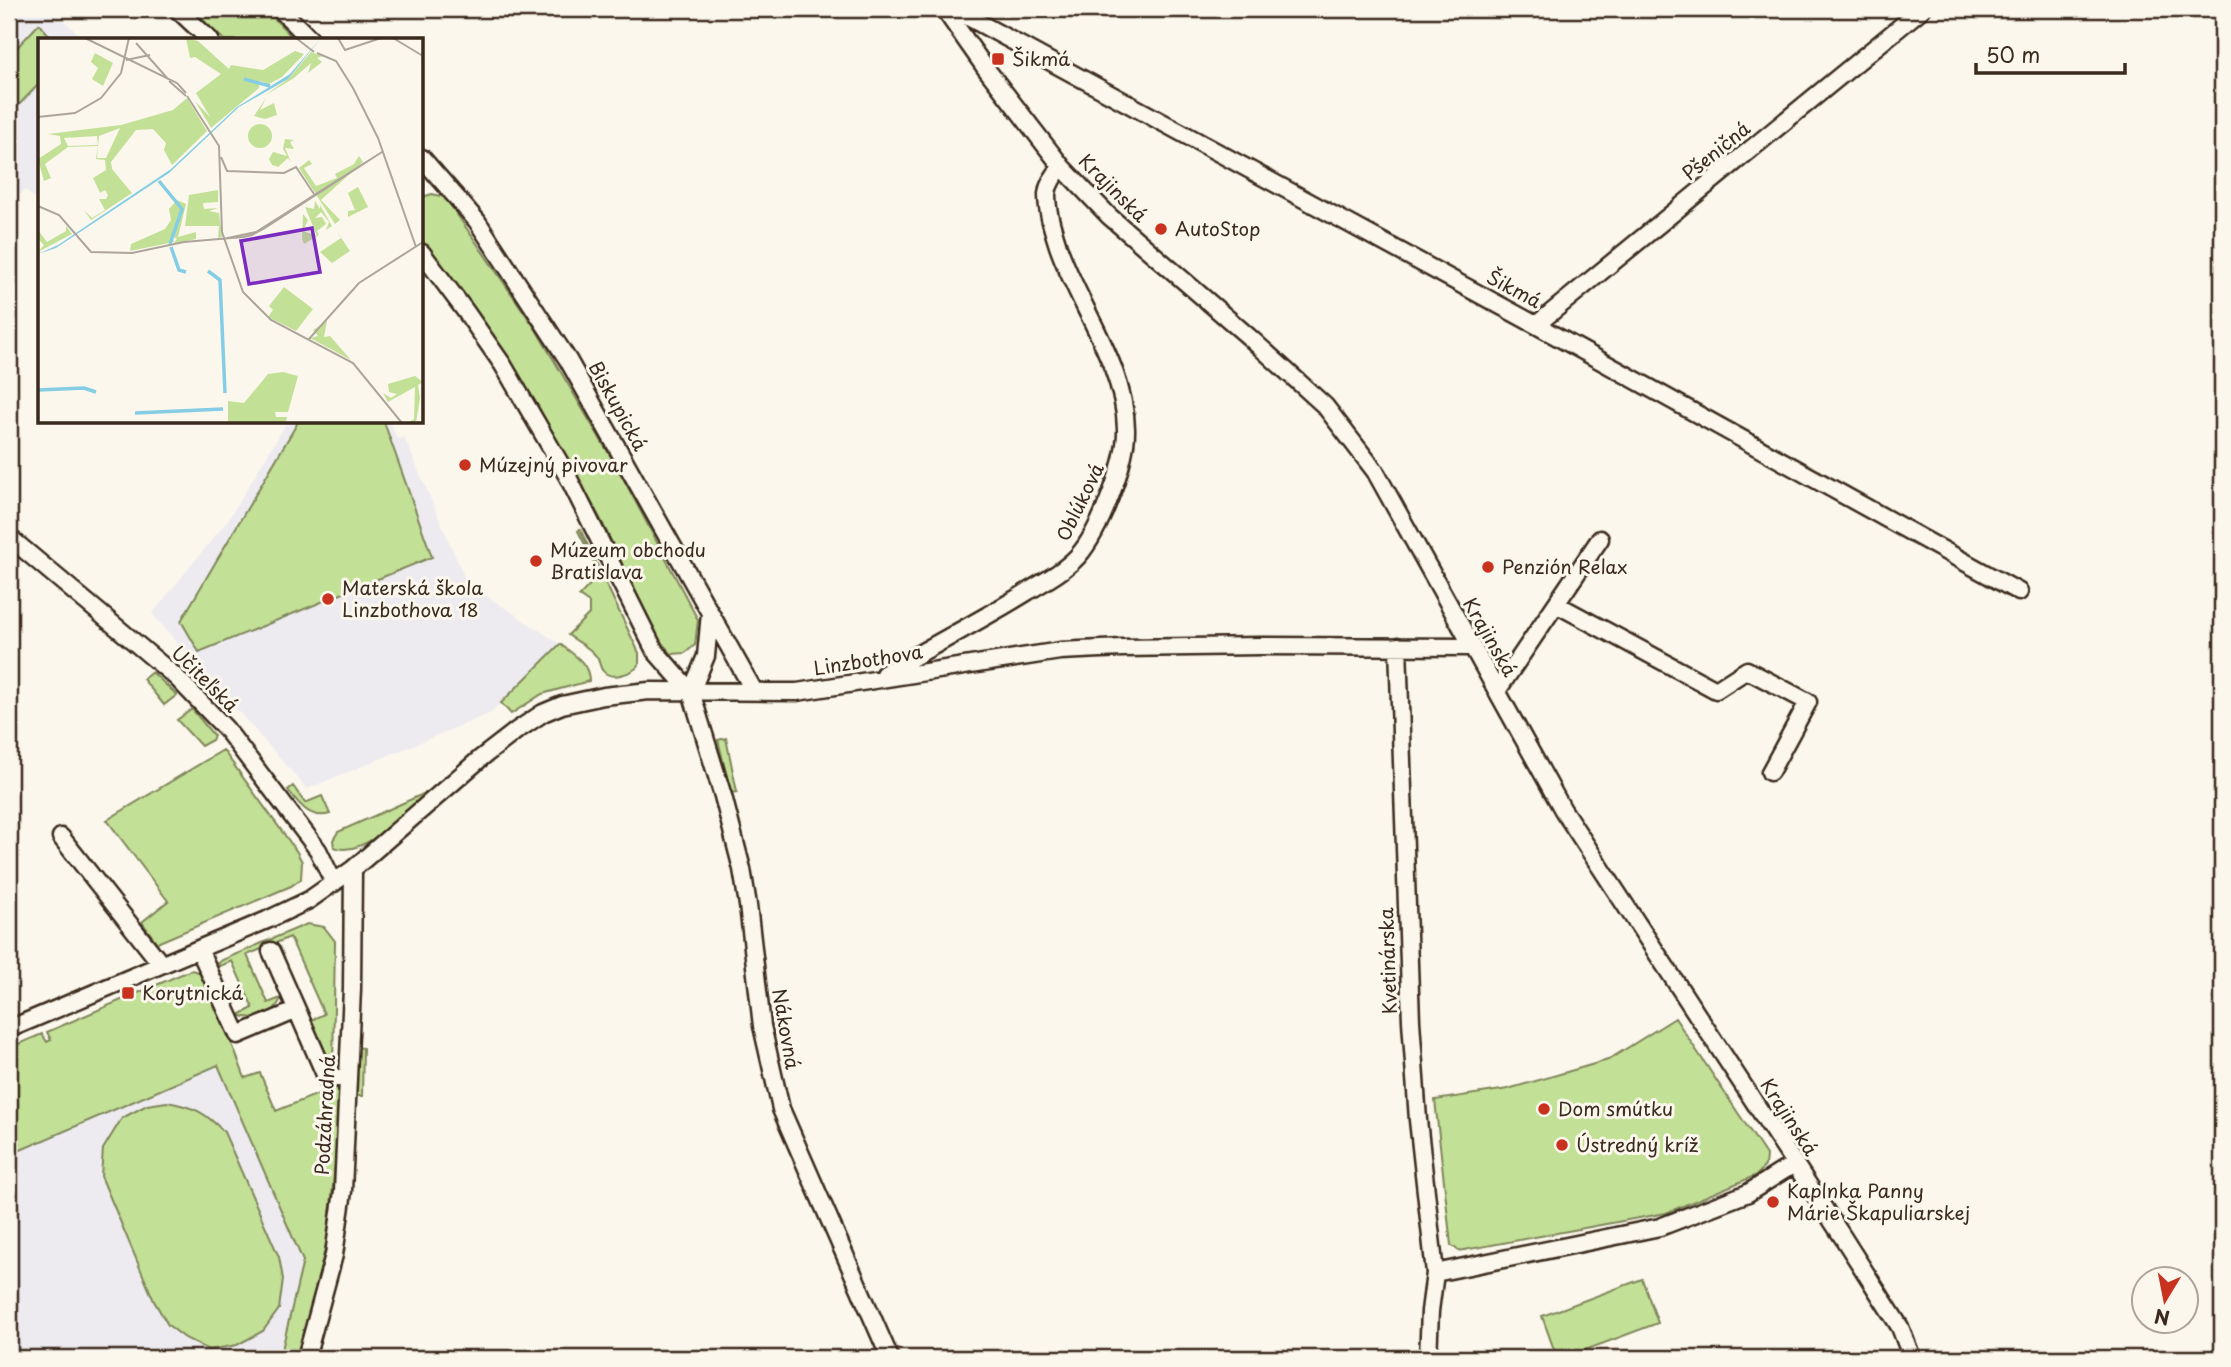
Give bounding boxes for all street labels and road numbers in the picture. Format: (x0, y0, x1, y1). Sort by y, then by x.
street label: Pšeničná (1675, 114, 1756, 186)
street label: Krajinská (1073, 147, 1154, 228)
street label: Šikmá (1482, 262, 1547, 314)
street label: Biskupická (583, 356, 655, 456)
street label: Oblúková (1048, 457, 1110, 545)
street label: Krajinská (1457, 592, 1525, 681)
street label: Linzbothova (811, 637, 925, 681)
street label: Učiteľská (166, 638, 246, 718)
street label: Kvetinárska (1371, 907, 1403, 1015)
street label: Nákovná (766, 986, 808, 1071)
street label: Podzáhradná (307, 1053, 341, 1176)
street label: Krajinská (1754, 1072, 1825, 1161)

